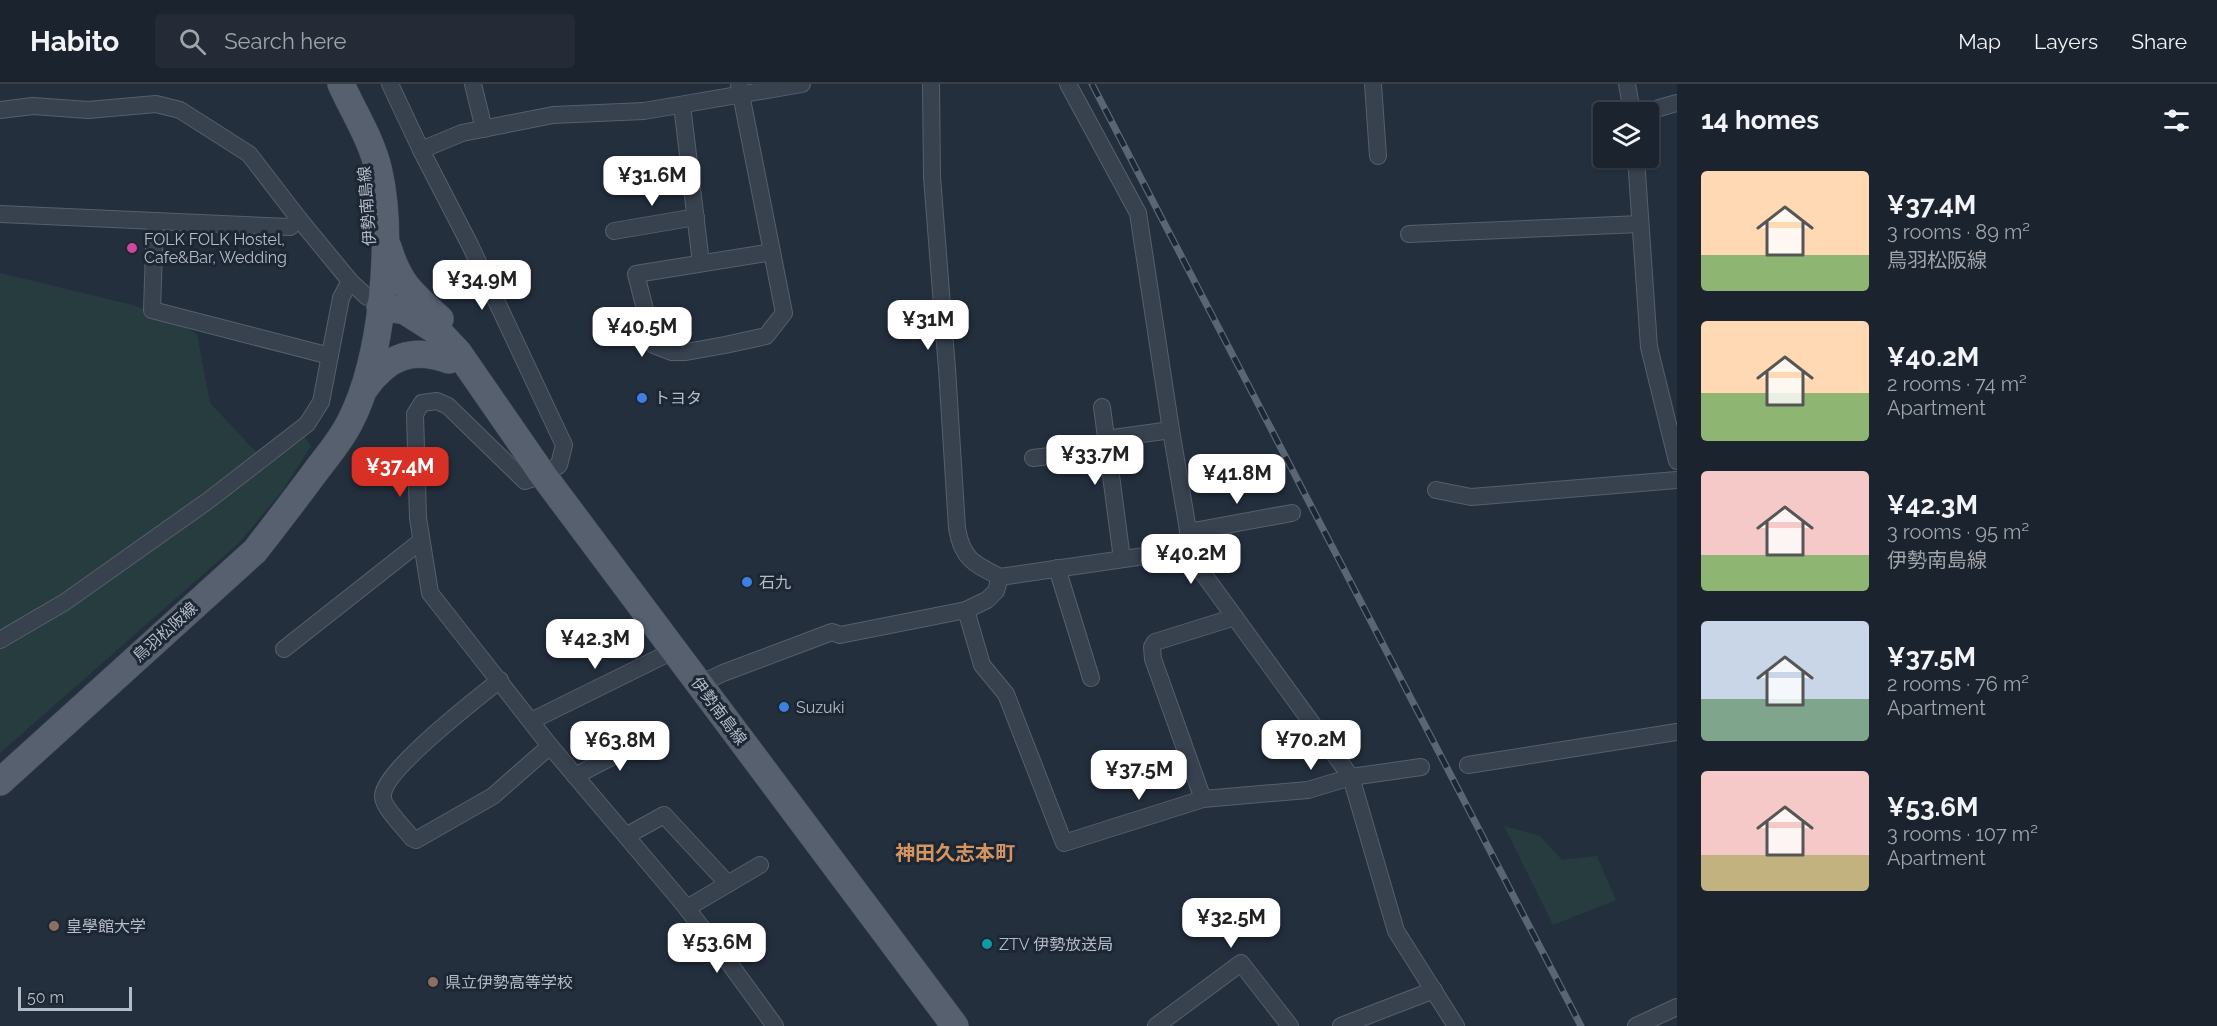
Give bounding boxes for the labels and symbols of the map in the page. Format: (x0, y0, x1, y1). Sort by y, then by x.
pin: ¥31.6M (603, 156, 701, 207)
street label: 伊勢南島線 (355, 165, 379, 247)
place label: FOLK FOLK Hostel, Cafe&Bar, Wedding (144, 230, 287, 267)
marker: FOLK FOLK Hostel, Cafe&Bar, Wedding (125, 241, 139, 255)
pin: ¥34.9M (433, 260, 531, 311)
pin: ¥31M (892, 300, 964, 351)
pin: ¥40.5M (593, 307, 691, 358)
place label: トヨタ (654, 389, 702, 408)
marker: トヨタ (635, 391, 649, 405)
pin: ¥33.7M (1046, 435, 1144, 486)
pin: ¥37.4M (351, 447, 449, 498)
pin: ¥41.8M (1188, 454, 1286, 505)
pin: ¥40.2M (1142, 534, 1240, 585)
place label: 石九 (759, 573, 791, 592)
marker: 石九 (740, 575, 754, 589)
street label: 鳥羽松阪線 (129, 598, 201, 666)
pin: ¥42.3M (546, 619, 644, 670)
street label: 伊勢南島線 (687, 673, 751, 749)
place label: Suzuki (796, 698, 845, 717)
marker: Suzuki (777, 700, 791, 714)
pin: ¥70.2M (1262, 720, 1360, 771)
pin: ¥63.8M (571, 721, 669, 772)
pin: ¥37.5M (1090, 750, 1188, 801)
district label: 神田久志本町 (895, 841, 1015, 865)
pin: ¥32.5M (1182, 898, 1280, 949)
place label: 皇學館大学 (66, 917, 146, 936)
marker: 皇學館大学 (47, 919, 61, 933)
pin: ¥53.6M (668, 923, 766, 974)
place label: ZTV 伊勢放送局 (999, 935, 1113, 954)
marker: ZTV 伊勢放送局 (980, 937, 994, 951)
place label: 県立伊勢高等学校 (445, 973, 573, 992)
marker: 県立伊勢高等学校 (426, 975, 440, 989)
scale bar (18, 984, 132, 1012)

